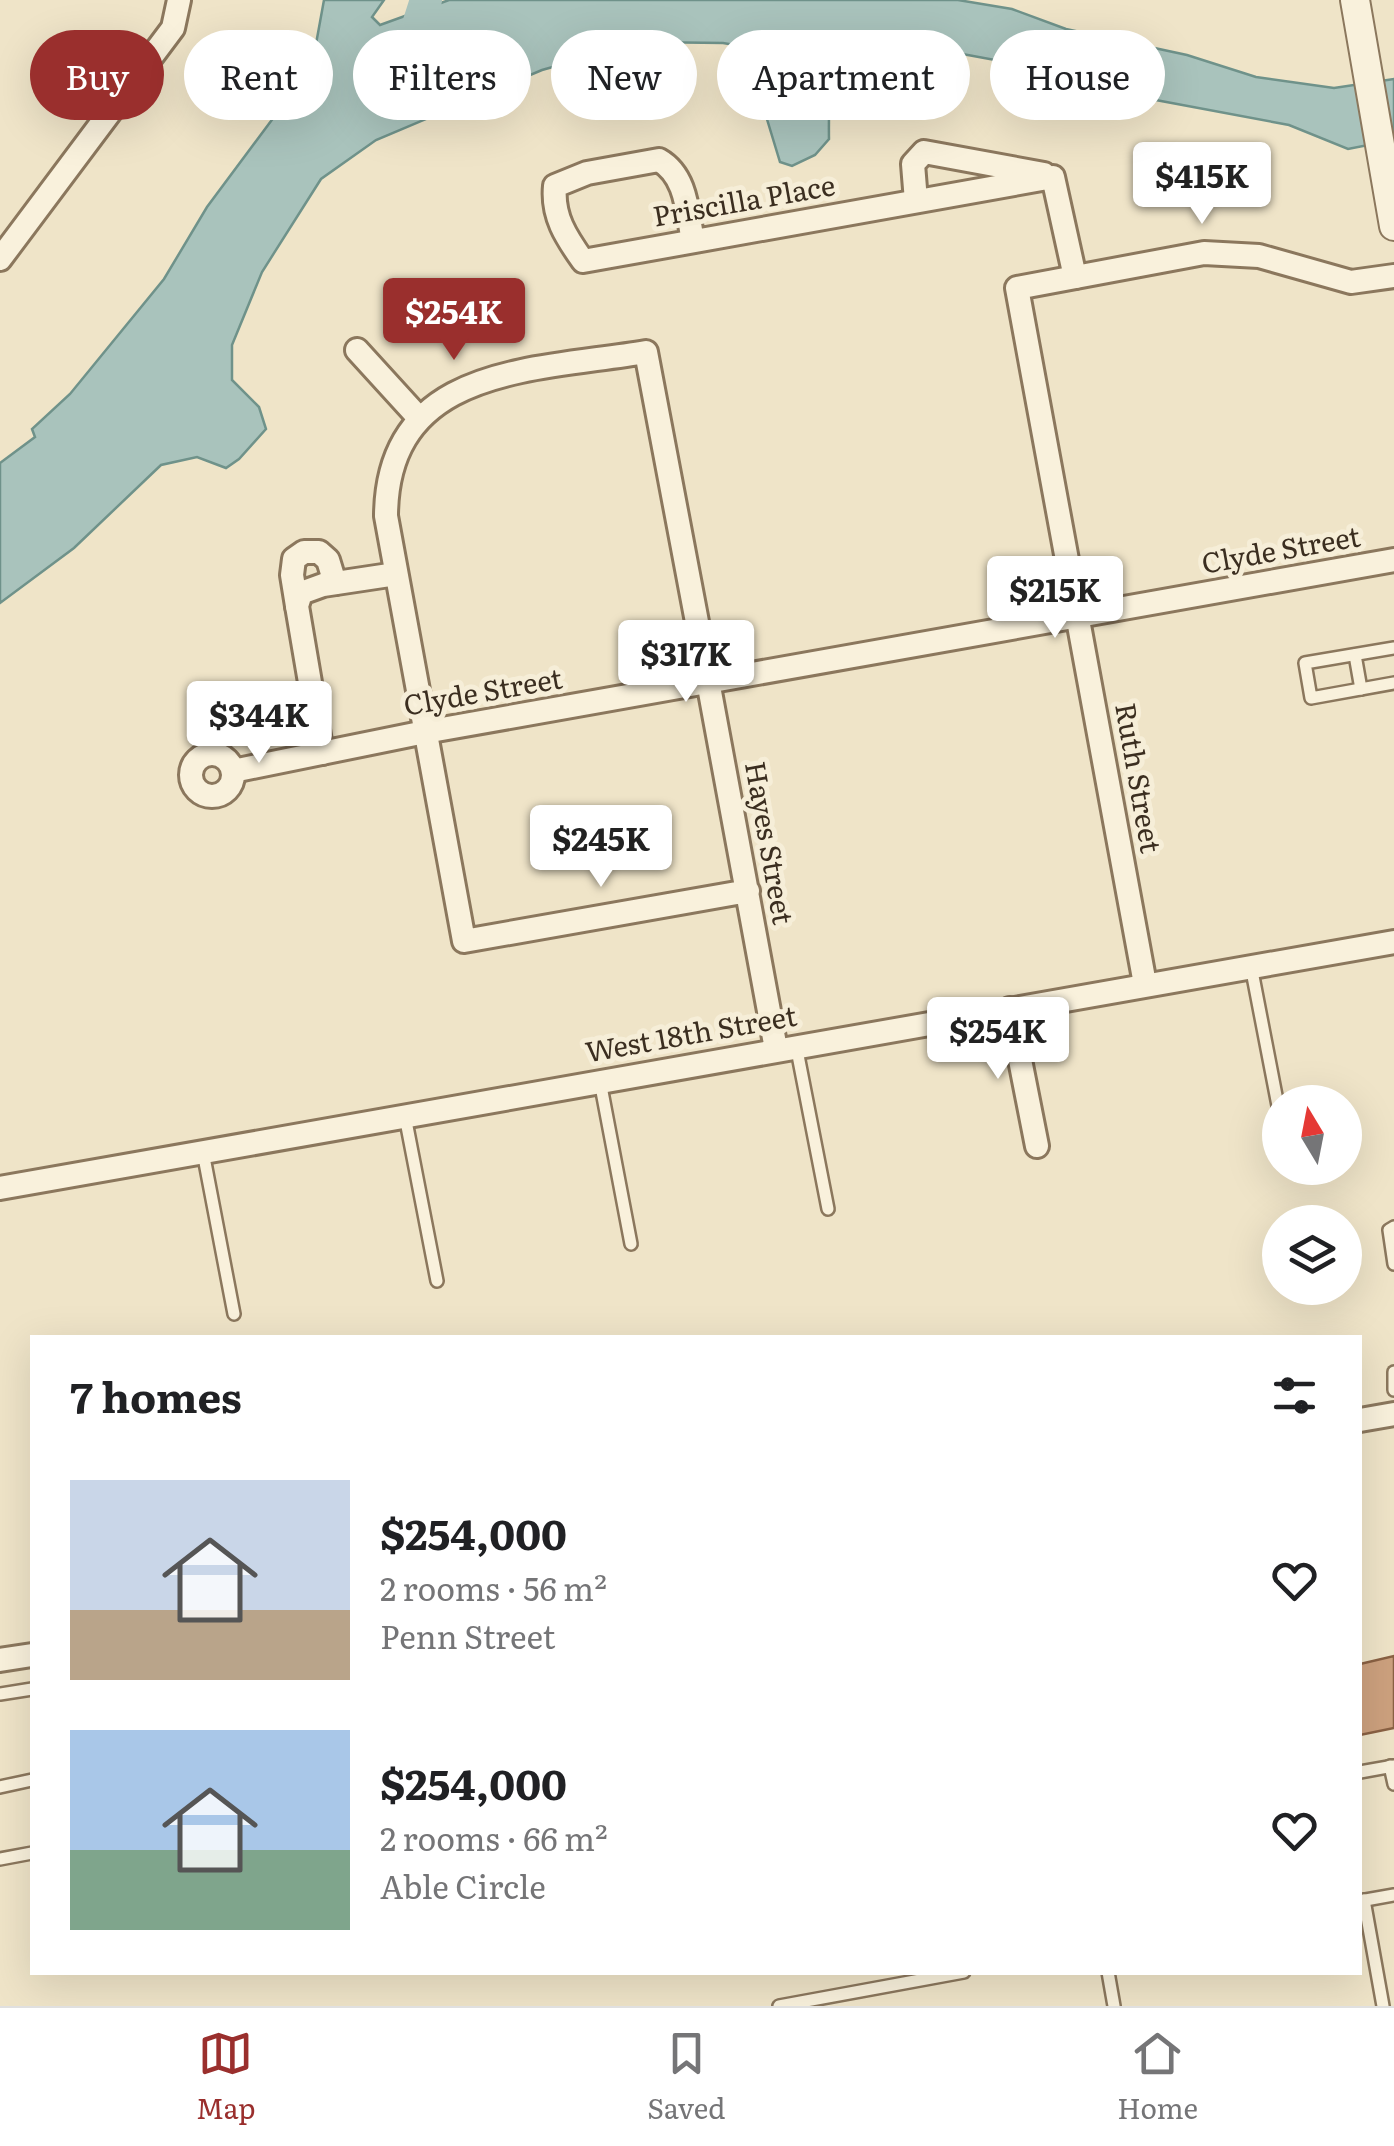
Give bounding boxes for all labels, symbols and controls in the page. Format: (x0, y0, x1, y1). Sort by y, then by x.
chip: Buy (30, 30, 164, 120)
chip: Rent (184, 30, 333, 120)
chip: Filters (353, 30, 531, 120)
chip: New (551, 30, 697, 120)
chip: Apartment (717, 30, 970, 120)
chip: House (990, 30, 1165, 120)
pin: $415K (1132, 142, 1272, 227)
text: $415K (1155, 150, 1249, 198)
street label: Priscilla Place (649, 162, 838, 236)
pin: $254K (384, 278, 524, 363)
text: $254K (405, 286, 503, 334)
street label: Clyde Street (1198, 513, 1364, 583)
pin: $215K (985, 556, 1125, 641)
text: $215K (1009, 564, 1101, 612)
pin: $317K (616, 620, 756, 705)
text: $317K (640, 628, 732, 676)
street label: Clyde Street (400, 655, 566, 725)
pin: $344K (189, 681, 329, 766)
text: $344K (209, 689, 309, 737)
street label: Ruth Street (1106, 699, 1174, 857)
street label: Hayes Street (736, 758, 806, 928)
pin: $245K (531, 805, 671, 890)
text: $245K (552, 813, 650, 861)
street label: West 18th Street (582, 993, 800, 1071)
pin: $254K (928, 997, 1068, 1082)
text: $254K (949, 1005, 1047, 1053)
north arrow (1262, 1085, 1362, 1185)
map controls (1262, 1085, 1362, 1305)
button: layers (1262, 1205, 1362, 1305)
text: 7 homes (70, 1364, 242, 1426)
icon: filters (1267, 1368, 1322, 1423)
text: $254,000 (380, 1501, 567, 1563)
icon: home (150, 1520, 270, 1640)
icon: heart (1267, 1553, 1322, 1608)
text: 2 rooms · 56 m² (380, 1563, 607, 1611)
text: Penn Street (380, 1611, 556, 1659)
text: $254,000 (380, 1751, 567, 1813)
icon: home (150, 1770, 270, 1890)
icon: heart (1267, 1803, 1322, 1858)
text: 2 rooms · 66 m² (380, 1813, 608, 1861)
text: Able Circle (380, 1861, 546, 1909)
tab: Map (196, 2026, 256, 2128)
tab: Saved (647, 2026, 725, 2128)
tab: Home (1117, 2026, 1198, 2128)

